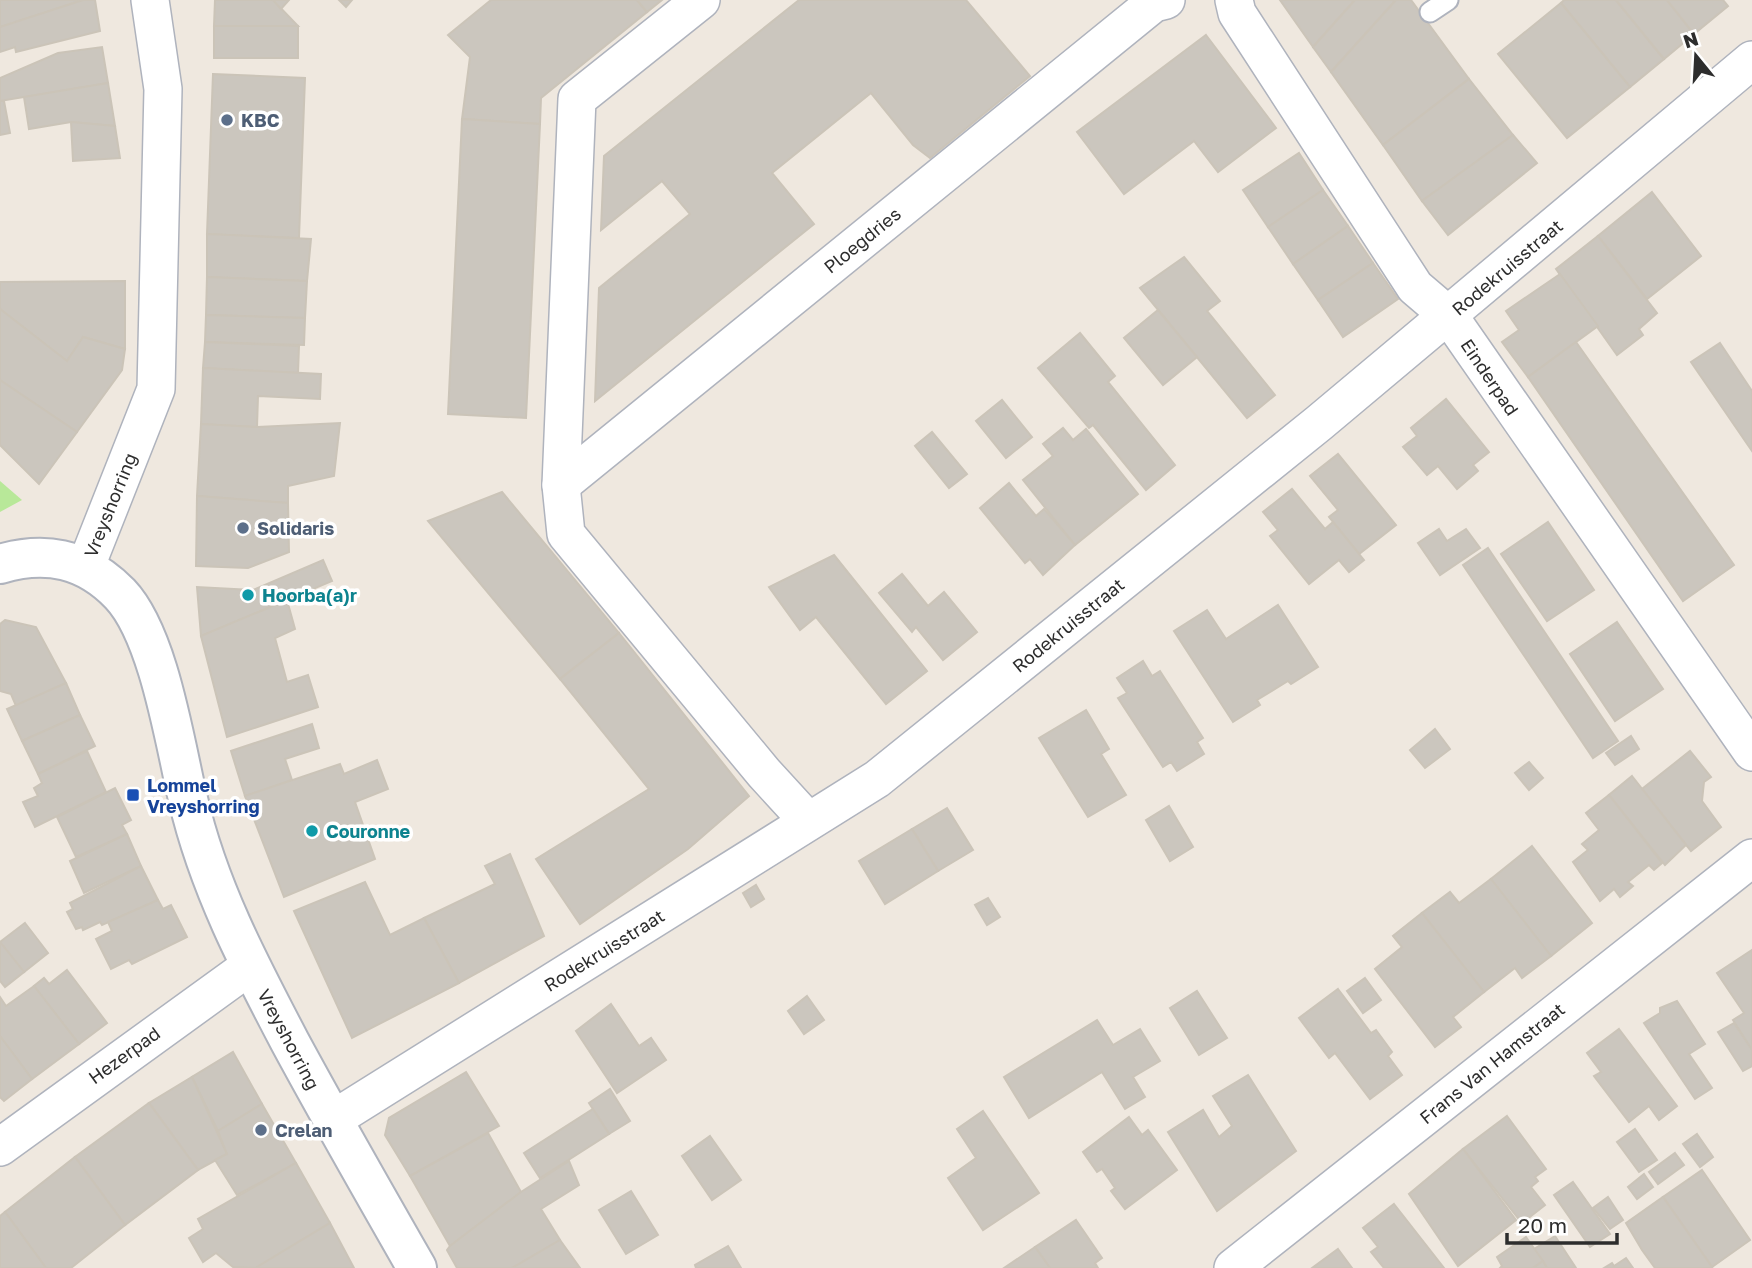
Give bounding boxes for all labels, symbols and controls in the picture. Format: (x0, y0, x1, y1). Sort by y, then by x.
north arrow (1661, 21, 1731, 91)
text: N (1680, 26, 1701, 53)
place label: KBC (241, 109, 280, 131)
marker: KBC (219, 112, 235, 128)
street label: Ploegdries (819, 202, 905, 278)
street label: Rodekruisstraat (1447, 214, 1567, 320)
street label: Einderpad (1456, 334, 1524, 420)
street label: Vreyshorring (79, 450, 141, 560)
place label: Solidaris (257, 517, 334, 539)
marker: Solidaris (235, 520, 251, 536)
street label: Rodekruisstraat (1008, 573, 1128, 677)
place label: Hoorba(a)r (262, 584, 357, 606)
marker: Hoorba(a)r (240, 587, 256, 603)
place label: Lommel Vreyshorring (147, 774, 259, 817)
marker: Lommel Vreyshorring (125, 787, 141, 803)
place label: Couronne (326, 820, 411, 842)
marker: Couronne (304, 823, 320, 839)
street label: Rodekruisstraat (540, 904, 668, 996)
street label: Vreyshorring (253, 985, 325, 1093)
street label: Frans Van Hamstraat (1415, 998, 1569, 1128)
street label: Hezerpad (84, 1022, 164, 1088)
place label: Crelan (275, 1119, 333, 1141)
marker: Crelan (253, 1122, 269, 1138)
scale bar (1507, 1202, 1617, 1246)
text: 20 m (1518, 1212, 1567, 1238)

